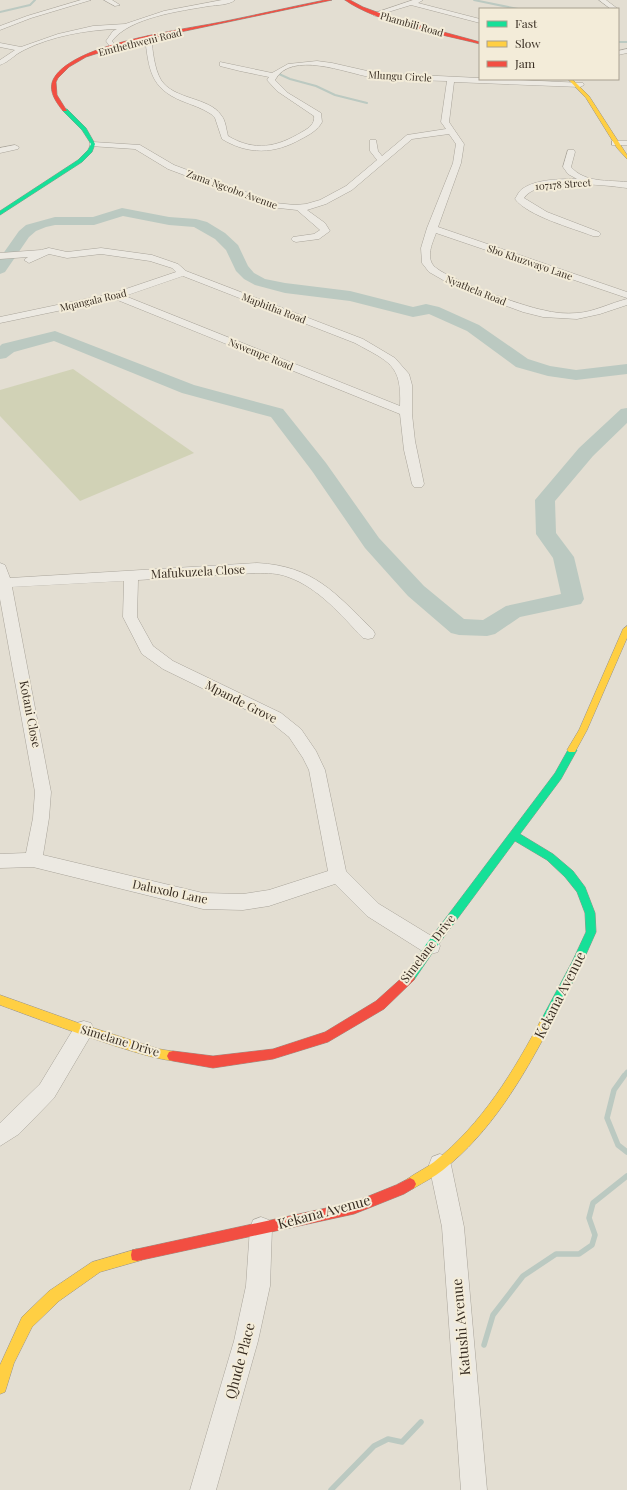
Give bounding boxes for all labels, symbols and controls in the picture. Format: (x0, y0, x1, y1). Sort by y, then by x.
street label: Phambili Road (379, 8, 445, 40)
legend (479, 8, 619, 80)
text: Fast (515, 15, 538, 31)
street label: Emthethweni Road (97, 25, 183, 59)
text: Slow (515, 35, 541, 51)
text: Jam (514, 55, 536, 71)
street label: Mlungu Circle (368, 67, 432, 85)
street label: Zama Ngcobo Avenue (185, 166, 279, 212)
street label: 107178 Street (535, 175, 592, 193)
street label: Sbo Khuzwayo Lane (485, 241, 575, 283)
street label: Nyathela Road (444, 271, 509, 309)
street label: Mqangala Road (58, 285, 128, 314)
street label: Maphitha Road (240, 289, 308, 327)
street label: Nswempe Road (226, 335, 296, 373)
street label: Mafukuzela Close (150, 561, 246, 581)
street label: Mpande Grove (203, 676, 280, 726)
street label: Kotani Close (17, 679, 45, 749)
street label: Daluxolo Lane (131, 875, 209, 907)
street label: Simelane Drive (396, 911, 458, 986)
street label: Kekana Avenue (529, 948, 590, 1041)
street label: Simelane Drive (79, 1020, 162, 1060)
street label: Kekana Avenue (275, 1190, 372, 1233)
street label: Katushi Avenue (447, 1278, 474, 1376)
street label: Qhude Place (220, 1321, 259, 1401)

